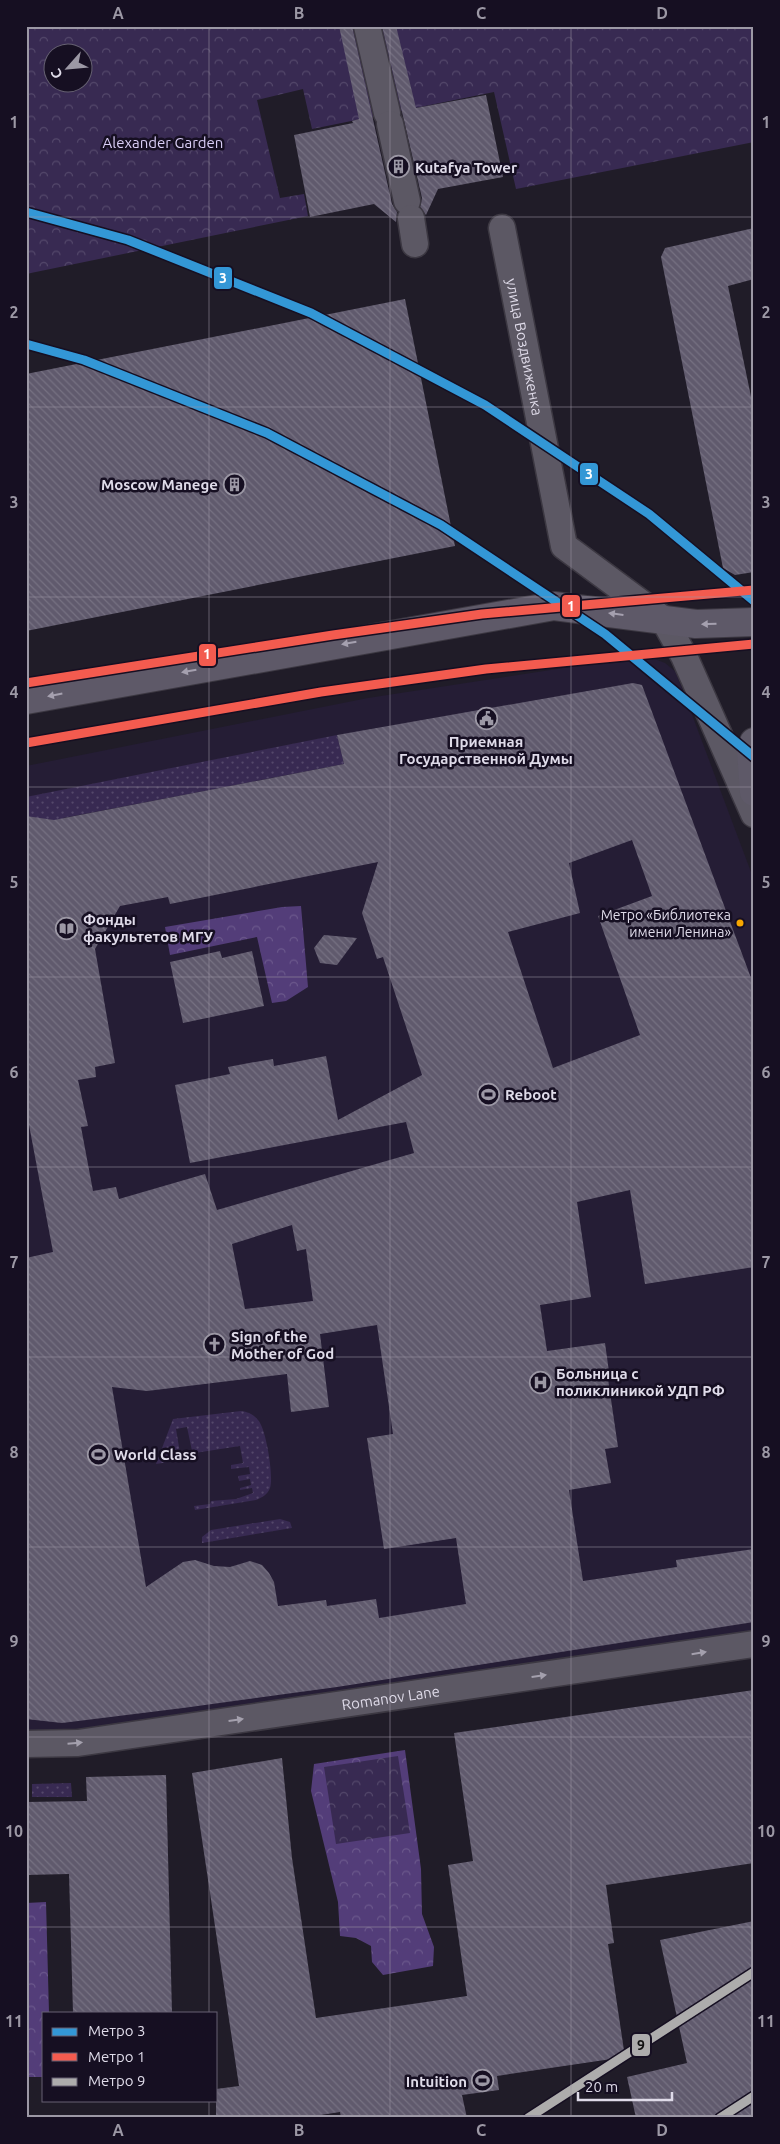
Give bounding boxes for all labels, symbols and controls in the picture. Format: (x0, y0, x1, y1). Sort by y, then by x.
text: A (112, 4, 124, 22)
text: B (294, 4, 304, 22)
text: C (476, 4, 486, 22)
text: D (656, 4, 668, 22)
north arrow (42, 42, 92, 92)
text: С (47, 66, 66, 82)
text: 1 (9, 113, 19, 131)
text: 1 (761, 113, 771, 131)
park label: Alexander Garden (103, 134, 223, 151)
building icon: Kutafya Tower (387, 155, 411, 179)
place label: Kutafya Tower (415, 159, 518, 176)
line badge: 3 (213, 266, 233, 290)
text: 3 (219, 270, 227, 286)
street label: улица Воздвиженка (503, 277, 547, 417)
text: 2 (9, 303, 19, 321)
text: 2 (761, 303, 771, 321)
line badge: 3 (579, 462, 599, 486)
text: 3 (585, 466, 593, 482)
building icon: Moscow Manege (222, 472, 246, 496)
place label: Moscow Manege (101, 476, 218, 493)
text: 3 (9, 493, 19, 511)
text: 3 (761, 493, 771, 511)
line badge: 1 (561, 594, 581, 618)
text: 1 (567, 598, 575, 614)
one-way arrow (608, 610, 624, 618)
one-way arrow (701, 620, 717, 628)
one-way arrow (340, 639, 356, 647)
line badge: 1 (198, 643, 217, 667)
text: 1 (203, 646, 211, 662)
one-way arrow (180, 667, 196, 675)
text: 4 (9, 683, 19, 701)
text: 4 (761, 683, 771, 701)
one-way arrow (47, 691, 63, 699)
public building icon: Приемная Государственной Думы (474, 706, 498, 730)
place label: Приемная Государственной Думы (399, 733, 573, 767)
text: 5 (9, 873, 19, 891)
text: 5 (761, 873, 771, 891)
place label: Метро «Библиотека имени Ленина» (601, 907, 731, 940)
place label: Фонды факультетов МГУ (83, 911, 214, 945)
library icon: Фонды факультетов МГУ (55, 916, 79, 940)
marker: Метро «Библиотека имени Ленина» (735, 918, 745, 928)
text: 6 (9, 1063, 19, 1081)
text: 6 (761, 1063, 771, 1081)
sports icon: Reboot (477, 1082, 501, 1106)
place label: Reboot (505, 1086, 557, 1103)
text: 7 (9, 1253, 19, 1271)
text: 7 (761, 1253, 771, 1271)
place label: Sign of the Mother of God (231, 1328, 334, 1362)
church icon: Sign of the Mother of God (203, 1333, 227, 1357)
place label: Больница с поликлиникой УДП РФ (556, 1365, 725, 1399)
hospital icon: Больница с поликлиникой УДП РФ (528, 1370, 552, 1394)
sports icon: World Class (86, 1442, 110, 1466)
text: 8 (9, 1443, 19, 1461)
text: 8 (761, 1443, 771, 1461)
place label: World Class (114, 1446, 197, 1463)
text: 9 (9, 1632, 19, 1650)
text: 9 (761, 1632, 771, 1650)
one-way arrow (692, 1649, 708, 1657)
one-way arrow (531, 1672, 547, 1680)
street label: Romanov Lane (340, 1682, 441, 1713)
one-way arrow (228, 1716, 244, 1724)
one-way arrow (67, 1739, 83, 1747)
text: 10 (5, 1822, 23, 1840)
text: 10 (757, 1822, 775, 1840)
text: 11 (5, 2012, 23, 2030)
legend (42, 2012, 218, 2102)
text: 11 (757, 2012, 775, 2030)
text: Метро 3 (88, 2022, 145, 2039)
line badge: 9 (631, 2033, 651, 2057)
text: 9 (637, 2037, 645, 2053)
text: Метро 1 (88, 2048, 145, 2065)
sports icon: Intuition (471, 2069, 495, 2093)
scale bar (578, 2069, 671, 2101)
text: Метро 9 (88, 2072, 145, 2089)
place label: Intuition (406, 2073, 467, 2090)
text: 20 m (585, 2078, 618, 2095)
text: A (112, 2121, 124, 2139)
text: B (294, 2121, 304, 2139)
text: C (476, 2121, 486, 2139)
text: D (656, 2121, 668, 2139)

